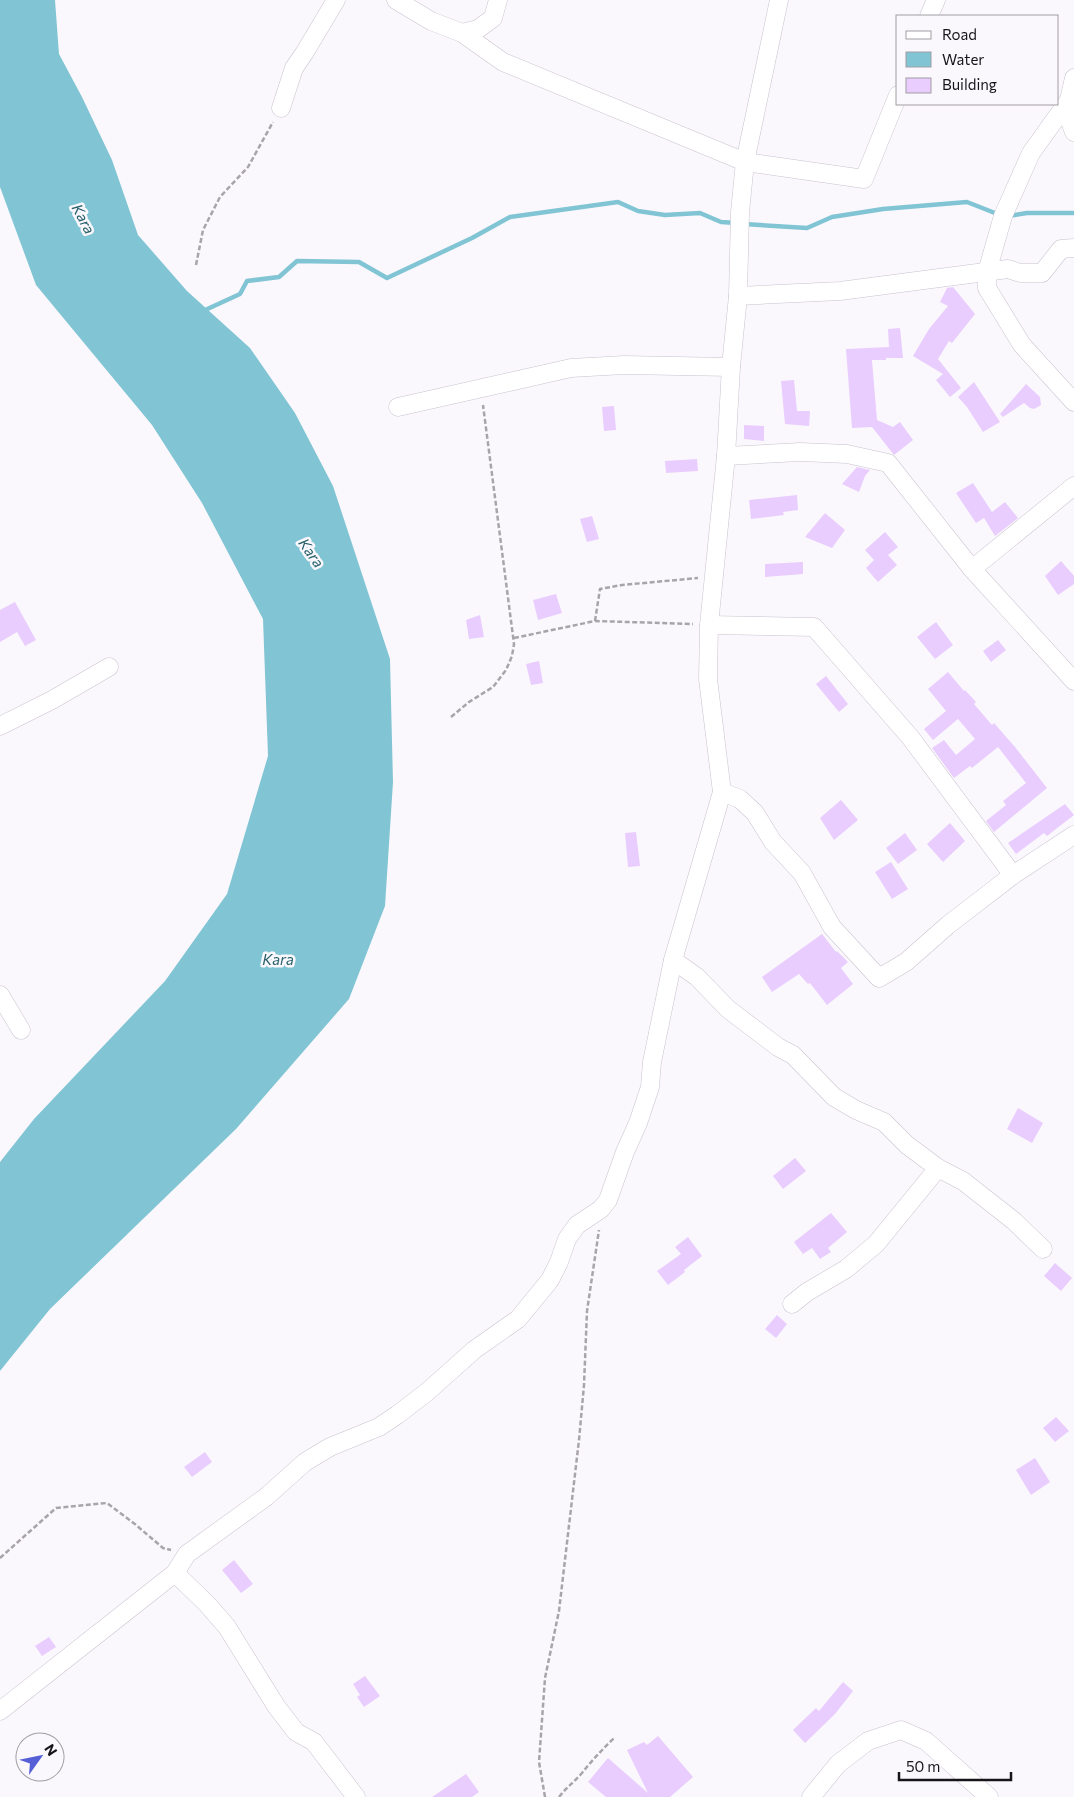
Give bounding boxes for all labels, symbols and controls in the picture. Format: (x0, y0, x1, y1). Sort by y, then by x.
legend (896, 15, 1059, 105)
text: Road (942, 25, 977, 43)
text: Water (942, 50, 984, 68)
text: Building (942, 75, 997, 93)
water label: Kara (69, 200, 99, 237)
water label: Kara (295, 534, 328, 571)
water label: Kara (262, 950, 294, 968)
north arrow (15, 1732, 65, 1782)
text: N (41, 1741, 61, 1759)
scale bar (899, 1750, 1012, 1782)
text: 50 m (906, 1757, 940, 1775)

